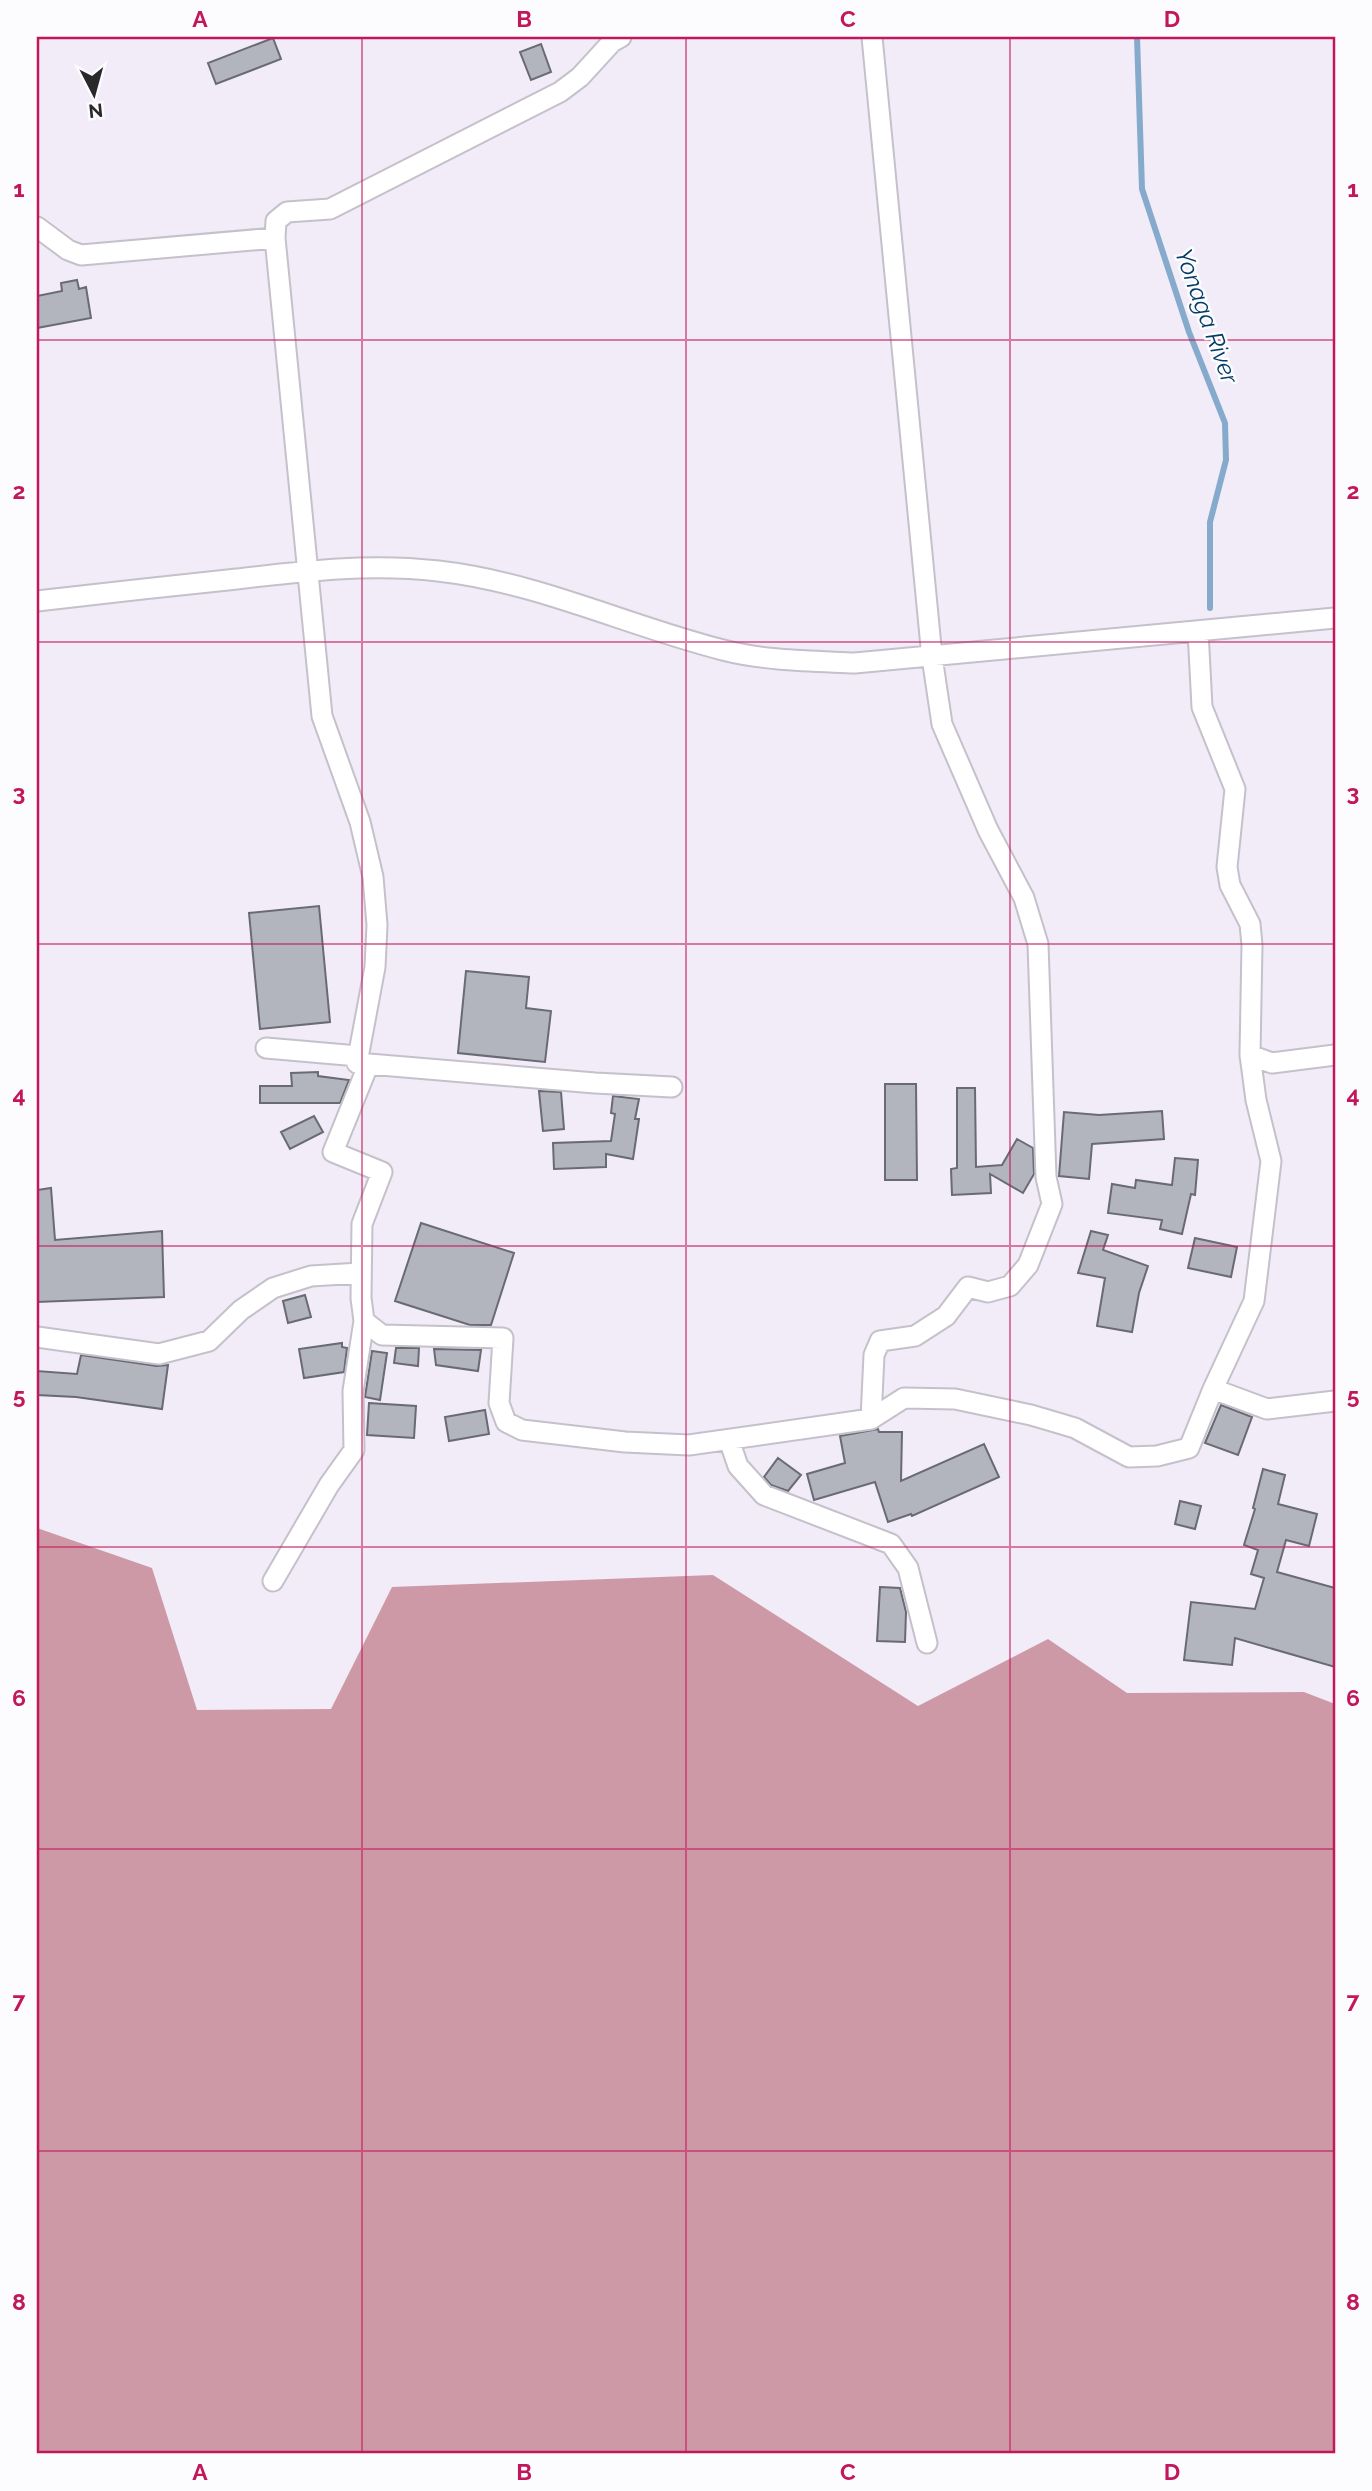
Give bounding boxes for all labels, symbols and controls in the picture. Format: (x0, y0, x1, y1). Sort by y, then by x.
text: A (192, 5, 208, 32)
text: B (516, 5, 532, 32)
text: C (840, 5, 856, 32)
text: D (1164, 5, 1180, 32)
north arrow (60, 60, 130, 130)
text: N (87, 99, 104, 123)
text: 1 (13, 175, 25, 202)
text: 1 (1347, 175, 1359, 202)
water label: Yonaga River (1169, 245, 1245, 388)
text: 2 (13, 477, 25, 504)
text: 2 (1347, 477, 1359, 504)
text: 3 (13, 779, 25, 806)
text: 3 (1347, 779, 1359, 806)
text: 4 (12, 1081, 26, 1108)
text: 4 (1346, 1081, 1360, 1108)
text: 5 (13, 1382, 26, 1409)
text: 5 (1347, 1382, 1360, 1409)
text: 6 (12, 1684, 26, 1711)
text: 6 (1346, 1684, 1360, 1711)
text: 7 (13, 1986, 26, 2013)
text: 7 (1347, 1986, 1360, 2013)
text: 8 (12, 2288, 26, 2315)
text: 8 (1346, 2288, 1360, 2315)
text: A (192, 2458, 208, 2485)
text: B (516, 2458, 532, 2485)
text: C (840, 2458, 856, 2485)
text: D (1164, 2458, 1180, 2485)

